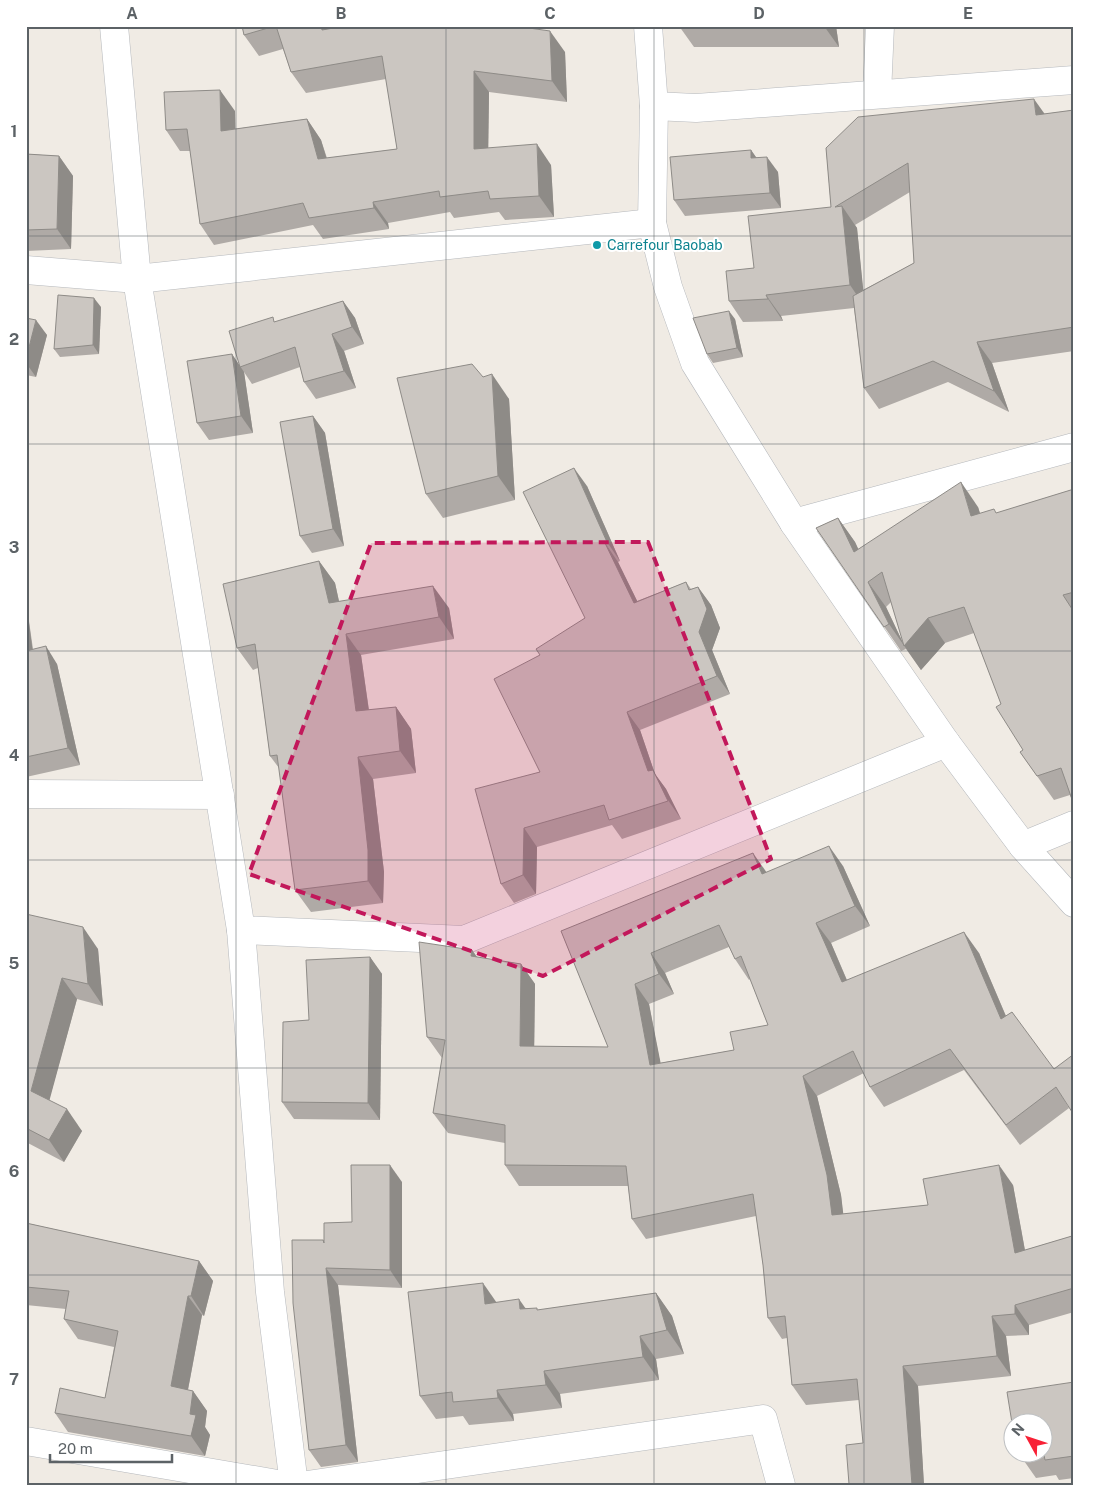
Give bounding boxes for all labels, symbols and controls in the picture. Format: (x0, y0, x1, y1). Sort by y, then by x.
text: A (126, 4, 138, 23)
text: B (336, 4, 347, 23)
text: C (544, 4, 556, 23)
text: D (753, 4, 765, 23)
text: E (963, 4, 973, 23)
text: 1 (11, 122, 17, 141)
place label: Carrefour Baobab (607, 237, 723, 253)
marker: Carrefour Baobab (591, 239, 603, 251)
text: 2 (9, 330, 19, 349)
text: 3 (9, 538, 19, 557)
text: 4 (9, 746, 20, 765)
text: 5 (9, 954, 20, 973)
text: 6 (9, 1162, 19, 1181)
text: 7 (9, 1370, 19, 1389)
north arrow (1002, 1414, 1052, 1464)
text: N (1008, 1420, 1028, 1439)
scale bar (50, 1431, 172, 1463)
text: 20 m (58, 1440, 93, 1457)

